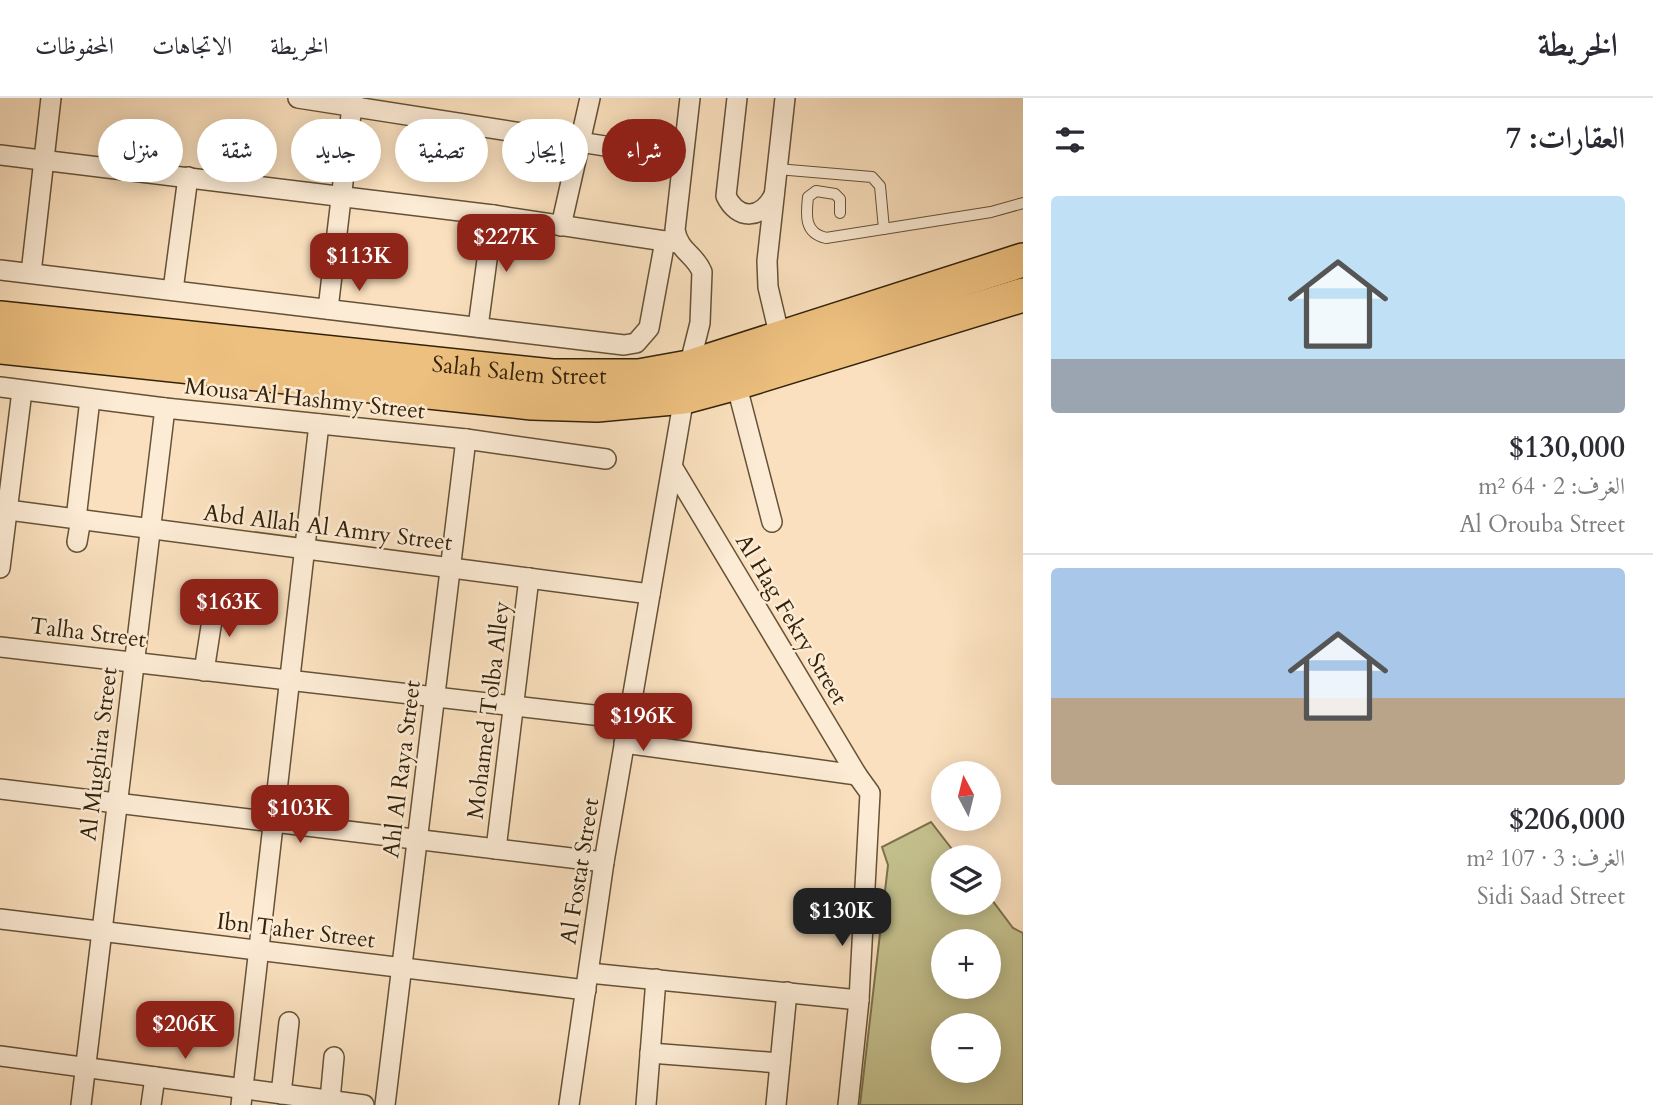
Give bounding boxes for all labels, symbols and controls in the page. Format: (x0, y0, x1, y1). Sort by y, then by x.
text: الخريطة (1538, 23, 1618, 68)
text: المحفوظات (35, 30, 114, 63)
text: الاتجاهات (152, 30, 232, 63)
text: الخريطة (270, 30, 329, 63)
text: العقارات: 7 (1506, 118, 1625, 159)
chip: منزل (98, 119, 183, 182)
chip: شقة (197, 119, 277, 182)
chip: جديد (291, 119, 381, 182)
chip: تصفية (395, 119, 488, 182)
chip: إيجار (502, 119, 588, 182)
chip: شراء (602, 119, 686, 182)
icon: filters (1051, 121, 1089, 159)
pin: $227K (457, 214, 555, 274)
text: $227K (473, 221, 539, 252)
pin: $113K (310, 234, 408, 293)
text: $113K (326, 240, 392, 271)
icon: home (1275, 241, 1401, 367)
street label: Salah Salem Street (430, 348, 606, 392)
street label: Mousa Al Hashmy Street (183, 370, 427, 427)
text: $130,000 (1509, 427, 1625, 468)
text: الغرف: 2 · 64 m² (1478, 471, 1625, 502)
street label: Abd Allah Al Amry Street (202, 497, 454, 558)
text: Al Orouba Street (1459, 509, 1625, 540)
street label: Al Hag Fekry Street (728, 528, 855, 711)
pin: $163K (180, 580, 278, 639)
text: $163K (196, 586, 262, 617)
street label: Mohamed Tolba Alley (460, 599, 517, 821)
street label: Talha Street (28, 610, 148, 655)
icon: home (1275, 613, 1401, 739)
street label: Al Mughira Street (72, 666, 125, 843)
street label: Ahl Al Raya Street (375, 678, 428, 860)
pin: $196K (594, 694, 692, 753)
text: $196K (610, 700, 676, 731)
north arrow (931, 761, 1001, 831)
map controls (931, 761, 1001, 1083)
pin: $103K (251, 786, 349, 845)
text: $103K (267, 792, 333, 823)
street label: Al Fostat Street (553, 796, 606, 946)
text: $206,000 (1509, 799, 1625, 840)
text: الغرف: 3 · 107 m² (1466, 843, 1625, 874)
button: layers (931, 845, 1001, 915)
text: Sidi Saad Street (1477, 881, 1625, 912)
pin: $130K (793, 888, 891, 948)
text: $130K (809, 895, 875, 926)
street label: Ibn Taher Street (215, 905, 377, 956)
button: + (931, 929, 1001, 999)
pin: $206K (136, 1002, 234, 1061)
text: $206K (152, 1008, 218, 1039)
button: − (931, 1013, 1001, 1083)

